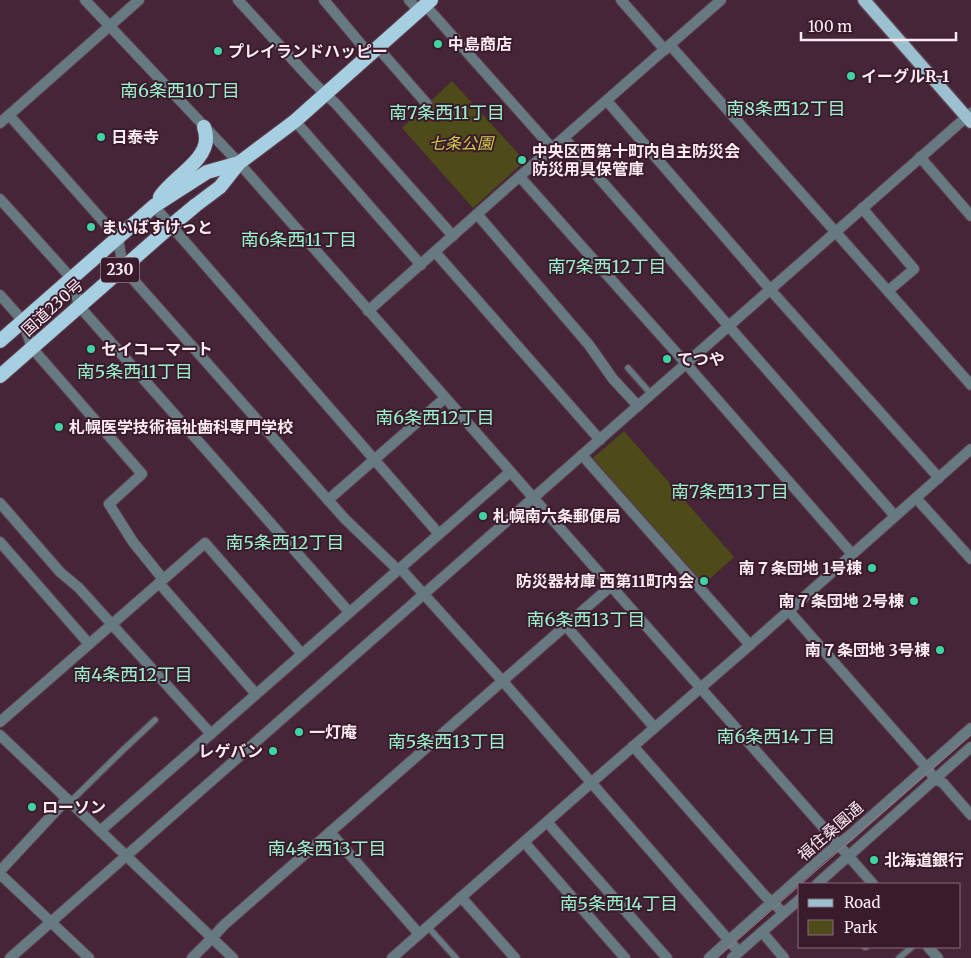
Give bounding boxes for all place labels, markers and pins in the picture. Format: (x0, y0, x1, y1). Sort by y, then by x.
place label: 中島商店 (448, 34, 512, 54)
marker: 中島商店 (432, 38, 444, 50)
place label: プレイランドハッピー (228, 41, 388, 61)
marker: プレイランドハッピー (212, 45, 224, 57)
place label: イーグルR-1 (861, 66, 950, 86)
marker: イーグルR-1 (845, 70, 857, 82)
place label: 日泰寺 (111, 127, 159, 147)
marker: 日泰寺 (95, 131, 107, 143)
place label: 中央区西第十町内自主防災会 防災用具保管庫 (532, 141, 740, 179)
marker: 中央区西第十町内自主防災会 防災用具保管庫 (516, 154, 528, 166)
place label: まいばすけっと (101, 217, 213, 237)
marker: まいばすけっと (85, 221, 97, 233)
place label: セイコーマート (101, 339, 213, 359)
marker: セイコーマート (85, 343, 97, 355)
place label: てつや (677, 349, 725, 369)
marker: てつや (661, 353, 673, 365)
place label: 札幌医学技術福祉歯科専門学校 (69, 417, 293, 437)
marker: 札幌医学技術福祉歯科専門学校 (53, 421, 65, 433)
place label: 札幌南六条郵便局 (493, 506, 621, 526)
marker: 札幌南六条郵便局 (477, 510, 489, 522)
place label: 南７条団地 1号棟 (739, 558, 862, 578)
marker: 南７条団地 1号棟 (866, 562, 878, 574)
place label: 防災器材庫 西第11町内会 (516, 571, 694, 591)
marker: 防災器材庫 西第11町内会 (698, 575, 710, 587)
place label: 南７条団地 2号棟 (779, 591, 904, 611)
marker: 南７条団地 2号棟 (908, 595, 920, 607)
place label: 南７条団地 3号棟 (805, 640, 930, 660)
marker: 南７条団地 3号棟 (934, 644, 946, 656)
place label: 一灯庵 (309, 722, 357, 742)
marker: 一灯庵 (293, 726, 305, 738)
place label: レゲバン (199, 741, 263, 761)
marker: レゲバン (267, 745, 279, 757)
place label: ローソン (42, 797, 106, 817)
marker: ローソン (26, 801, 38, 813)
place label: 北海道銀行 (884, 850, 964, 870)
marker: 北海道銀行 (868, 854, 880, 866)

